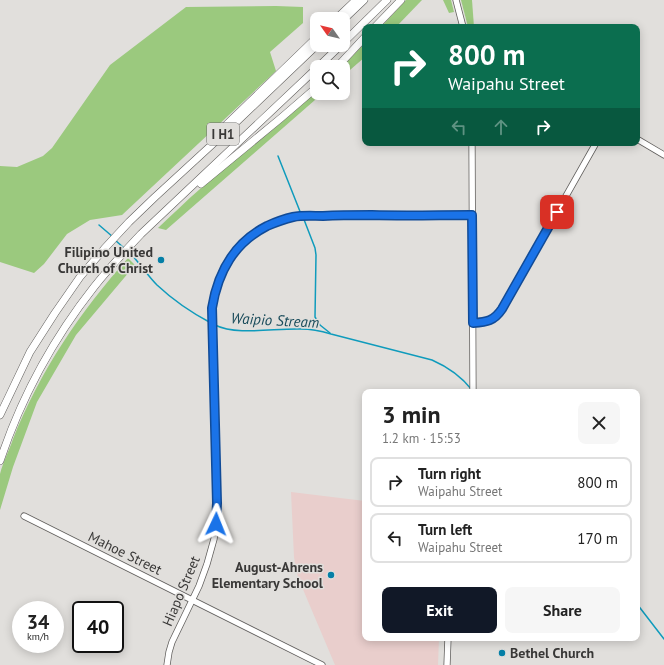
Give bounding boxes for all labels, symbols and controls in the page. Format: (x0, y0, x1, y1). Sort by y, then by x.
north arrow (310, 12, 350, 52)
map controls (310, 12, 350, 100)
text: 800 m (448, 36, 525, 73)
icon: right (382, 40, 434, 92)
button: search (310, 60, 350, 100)
text: Waipahu Street (448, 72, 565, 95)
icon: left (448, 116, 470, 138)
icon: ahead (490, 116, 512, 138)
icon: right (532, 116, 554, 138)
road number: I H1 (207, 123, 239, 145)
pin (540, 195, 574, 229)
icon: arrive (546, 201, 568, 223)
place label: Filipino United Church of Christ (58, 243, 153, 277)
marker: Filipino United Church of Christ (156, 255, 166, 265)
water label: Waipio Stream (230, 308, 320, 332)
text: 3 min (382, 399, 441, 430)
button: close (578, 402, 620, 444)
text: 1.2 km · 15:53 (382, 430, 461, 447)
text: Turn right (418, 464, 481, 483)
icon: right (384, 471, 406, 493)
text: 800 m (577, 473, 618, 492)
text: Waipahu Street (418, 483, 502, 500)
position arrow (195, 503, 237, 545)
text: Turn left (418, 520, 472, 539)
street label: Mahoe Street (85, 527, 165, 579)
icon: left (384, 527, 406, 549)
text: 170 m (577, 529, 618, 548)
text: Waipahu Street (418, 539, 502, 556)
street label: Hiapo Street (158, 553, 204, 629)
place label: August-Ahrens Elementary School (212, 558, 324, 592)
marker: August-Ahrens Elementary School (326, 570, 336, 580)
button: Exit (382, 587, 497, 633)
button: Share (505, 587, 620, 633)
speed limit sign: 40 (72, 601, 124, 653)
text: 34 (27, 609, 49, 635)
text: km/h (27, 630, 49, 643)
place label: Bethel Church (510, 644, 594, 662)
marker: Bethel Church (497, 648, 507, 658)

